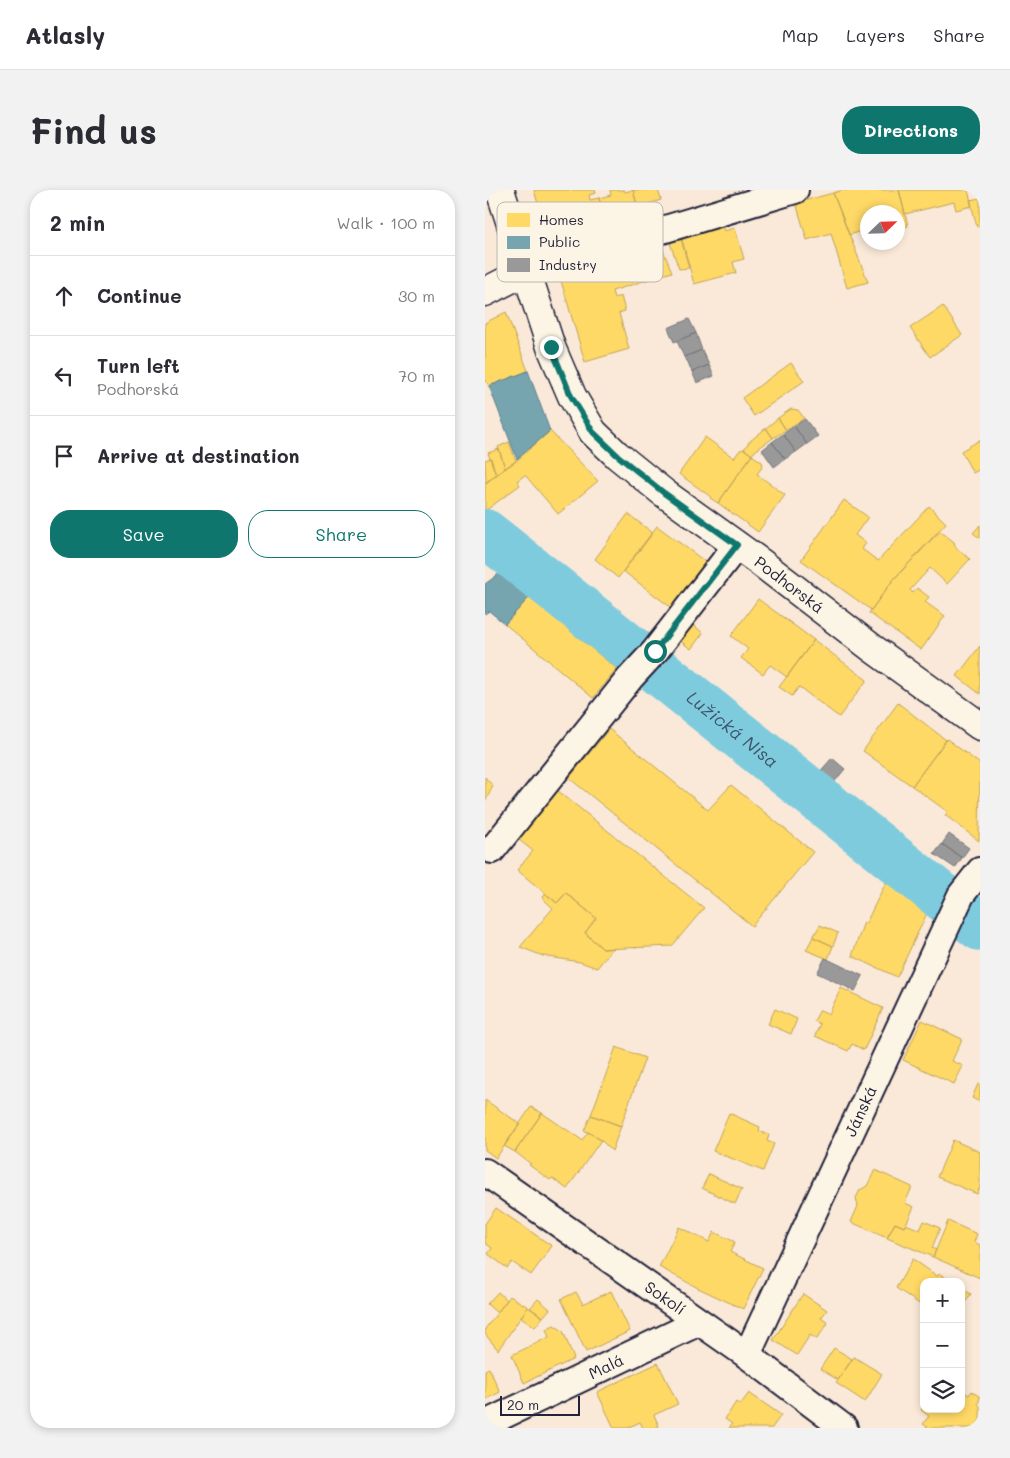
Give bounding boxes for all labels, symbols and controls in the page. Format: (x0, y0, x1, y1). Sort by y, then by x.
text: Atlasly (25, 19, 105, 50)
text: Map (782, 23, 818, 47)
text: Layers (846, 23, 905, 47)
text: Share (933, 23, 985, 47)
button: Directions (842, 106, 980, 154)
text: Find us (30, 107, 157, 153)
legend (497, 202, 663, 282)
north arrow (860, 205, 905, 250)
text: 2 min (50, 209, 105, 236)
text: Homes (539, 210, 584, 229)
text: Walk · 100 m (336, 212, 435, 233)
text: Public (539, 232, 580, 251)
text: Industry (539, 255, 597, 274)
icon: ahead (50, 282, 78, 310)
text: Continue (97, 283, 182, 308)
text: 30 m (398, 285, 435, 306)
route end (540, 336, 563, 359)
text: Turn left (97, 353, 180, 378)
icon: left (50, 362, 78, 390)
text: 70 m (398, 365, 435, 386)
text: Podhorská (97, 378, 179, 399)
icon: arrive (50, 442, 78, 470)
text: Arrive at destination (97, 443, 300, 468)
button: Save (50, 510, 238, 558)
button: Share (248, 510, 435, 558)
street label: Podhorská (751, 551, 829, 618)
route start (644, 640, 667, 663)
water label: Lužická Nisa (682, 685, 784, 773)
street label: Jánská (839, 1082, 881, 1140)
street label: Sokolí (641, 1276, 690, 1319)
map controls (920, 1278, 965, 1413)
button: + (920, 1278, 965, 1323)
button: − (920, 1323, 965, 1368)
street label: Malá (585, 1348, 627, 1383)
button: layers (920, 1368, 965, 1413)
scale bar (500, 1393, 580, 1416)
text: 20 m (507, 1395, 539, 1414)

